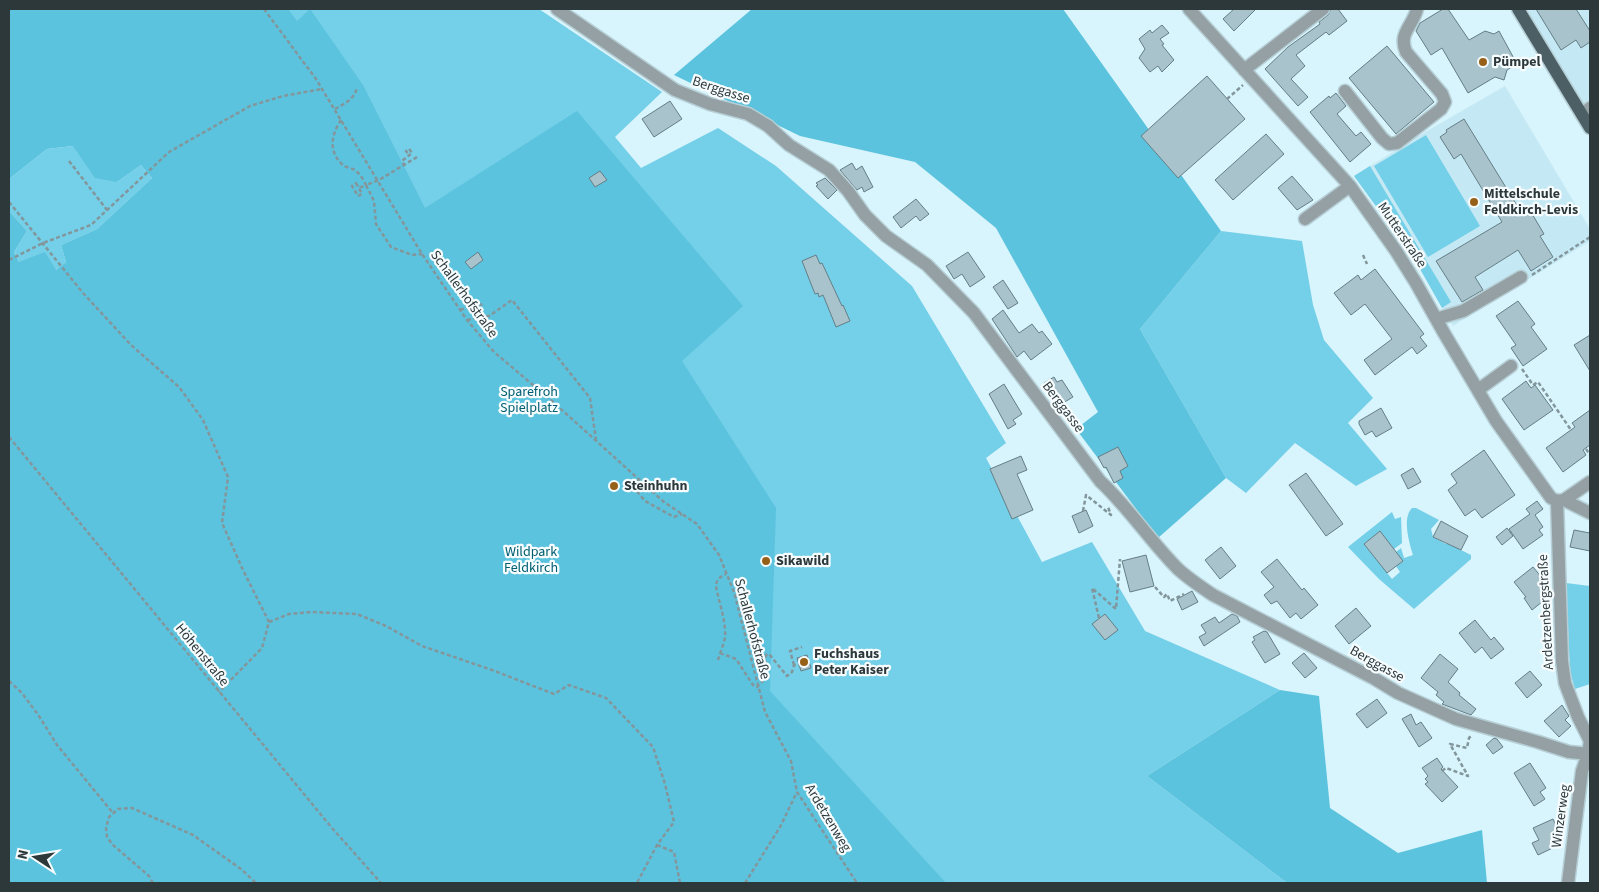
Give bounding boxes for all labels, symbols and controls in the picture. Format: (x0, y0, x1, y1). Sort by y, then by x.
place label: Pümpel (1493, 52, 1541, 72)
marker: Pümpel (1477, 56, 1489, 68)
street label: Berggasse (690, 71, 752, 109)
place label: Mittelschule Feldkirch-Levis (1484, 184, 1578, 220)
marker: Mittelschule Feldkirch-Levis (1468, 196, 1480, 208)
street label: Mutterstraße (1373, 198, 1431, 272)
street label: Schallerhofstraße (425, 246, 503, 342)
street label: Berggasse (1037, 377, 1089, 437)
park label: Sparefroh Spielplatz (500, 382, 558, 418)
place label: Steinhuhn (624, 476, 688, 496)
marker: Steinhuhn (608, 480, 620, 492)
park label: Wildpark Feldkirch (504, 542, 558, 578)
place label: Sikawild (776, 551, 829, 571)
street label: Ardetzenbergstraße (1533, 554, 1559, 670)
marker: Sikawild (760, 555, 772, 567)
street label: Schallerhofstraße (729, 576, 775, 682)
street label: Höhenstraße (170, 619, 234, 691)
street label: Berggasse (1346, 641, 1408, 687)
place label: Fuchshaus Peter Kaiser (814, 644, 889, 680)
marker: Fuchshaus Peter Kaiser (798, 656, 810, 668)
street label: Ardetzenweg (800, 780, 856, 856)
street label: Winzerweg (1547, 783, 1575, 849)
north arrow (10, 832, 60, 882)
text: N (13, 848, 34, 861)

